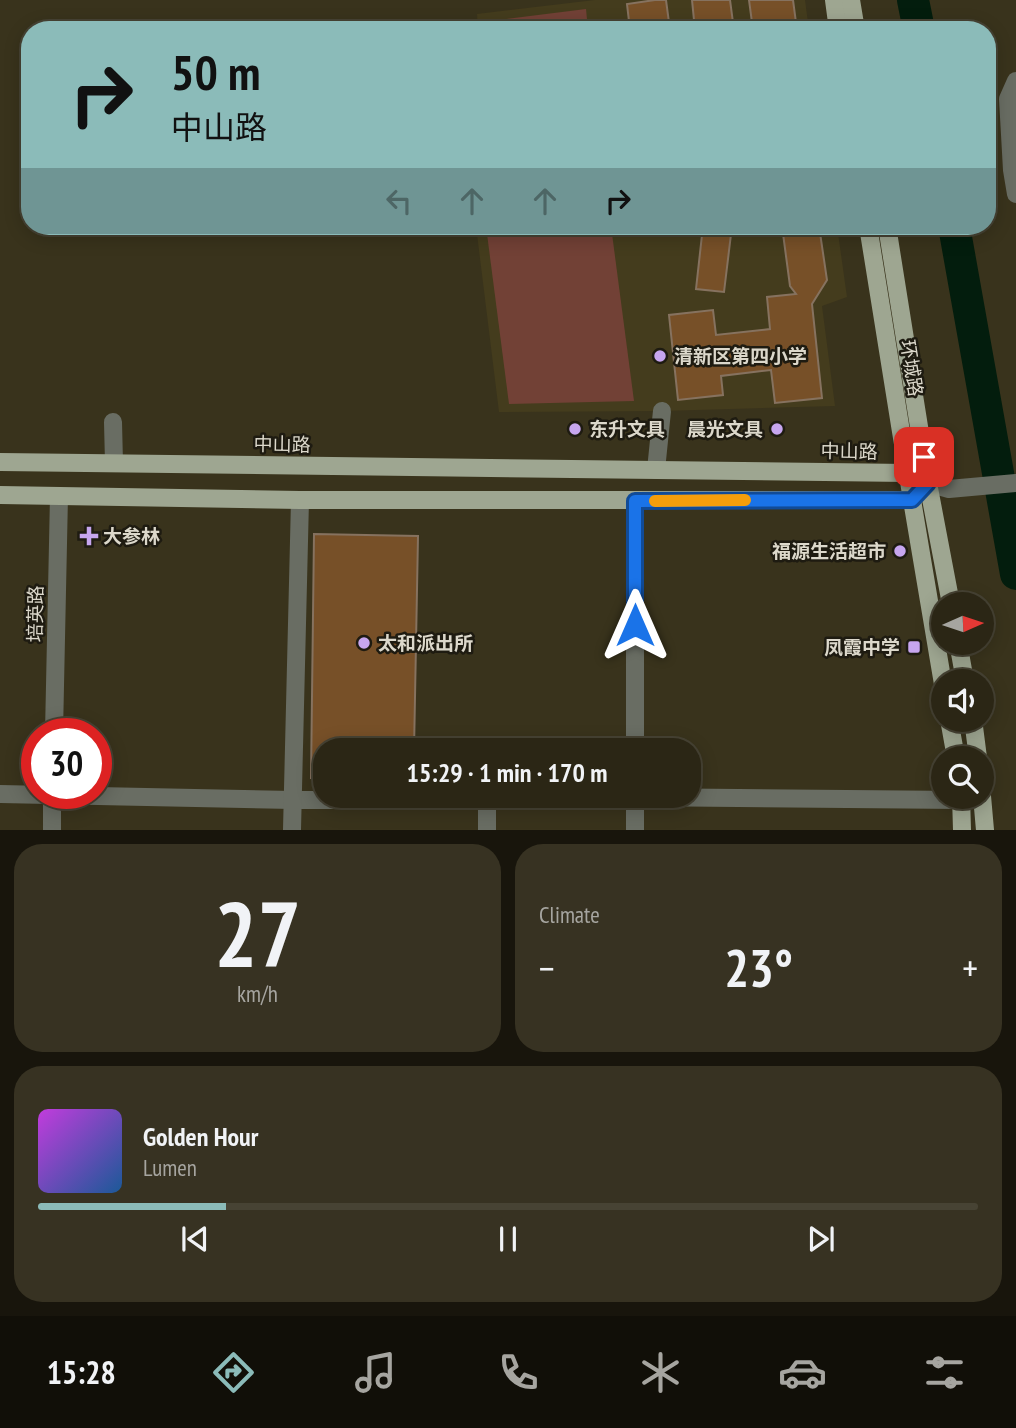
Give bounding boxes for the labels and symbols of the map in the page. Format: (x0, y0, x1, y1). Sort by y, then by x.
street label: 环城路 (896, 338, 928, 398)
place label: 清新区第四小学 (674, 344, 807, 368)
marker: 清新区第四小学 (652, 348, 668, 364)
place label: 东升文具 (589, 417, 665, 441)
place label: 晨光文具 (687, 417, 763, 441)
marker: 东升文具 (567, 421, 583, 437)
marker: 晨光文具 (769, 421, 785, 437)
pin (894, 427, 954, 487)
street label: 中山路 (253, 432, 311, 456)
street label: 中山路 (820, 439, 878, 463)
place label: 大参林 (103, 524, 160, 548)
marker: 大参林 (81, 528, 97, 544)
place label: 福源生活超市 (772, 539, 886, 563)
marker: 福源生活超市 (892, 543, 908, 559)
street label: 培英路 (23, 585, 47, 643)
position arrow (598, 588, 672, 662)
north arrow (931, 592, 994, 654)
place label: 太和派出所 (378, 631, 473, 655)
marker: 太和派出所 (356, 635, 372, 651)
place label: 凤霞中学 (824, 635, 900, 659)
marker: 凤霞中学 (906, 639, 922, 655)
speed limit sign: 30 (21, 718, 112, 809)

